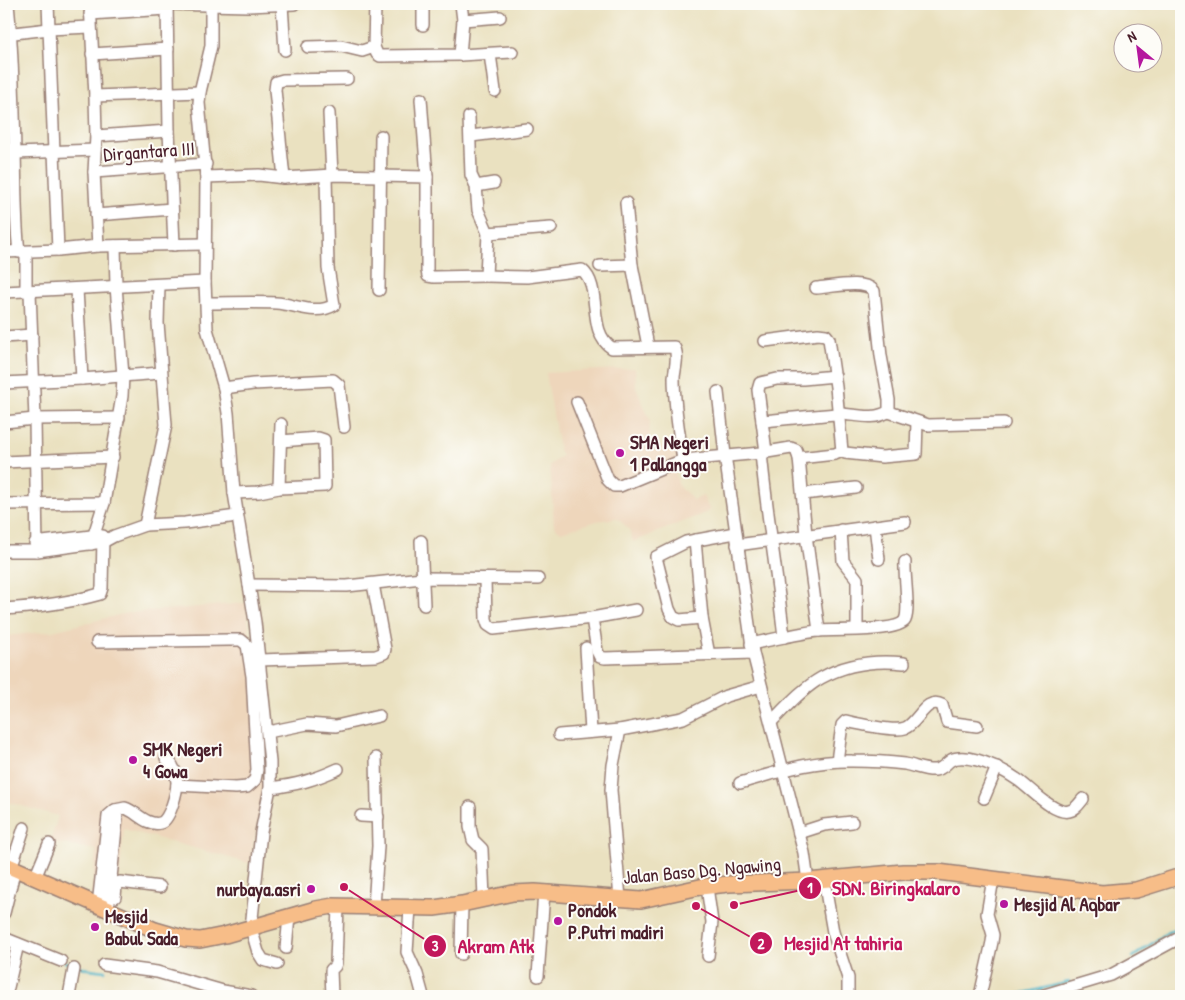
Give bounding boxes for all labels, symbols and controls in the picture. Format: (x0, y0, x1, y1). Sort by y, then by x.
north arrow (1112, 22, 1162, 72)
text: N (1124, 26, 1140, 46)
street label: Dirgantara III (102, 135, 196, 167)
place label: SMA Negeri 1 Pallangga (630, 429, 709, 478)
marker: SMA Negeri 1 Pallangga (614, 447, 626, 459)
place label: SMK Negeri 4 Gowa (143, 736, 223, 784)
marker: SMK Negeri 4 Gowa (127, 754, 139, 766)
street label: Jalan Baso Dg. Ngawing (622, 850, 782, 890)
callout: SDN. Biringkalaro (797, 870, 970, 905)
text: SDN. Biringkalaro (832, 874, 960, 902)
place label: nurbaya.asri (216, 876, 301, 903)
text: 1 (807, 877, 813, 898)
marker: nurbaya.asri (305, 883, 317, 895)
place label: Mesjid Al Aqbar (1014, 891, 1121, 918)
place label: Pondok P.Putri madiri (568, 897, 664, 945)
marker: Mesjid Al Aqbar (998, 898, 1010, 910)
place label: Mesjid Babul Sada (105, 903, 179, 951)
marker: Pondok P.Putri madiri (552, 915, 564, 927)
marker: Mesjid Babul Sada (89, 921, 101, 933)
callout: Mesjid At tahiria (749, 926, 912, 961)
callout: Akram Atk (422, 928, 544, 963)
text: Mesjid At tahiria (784, 929, 902, 956)
text: Akram Atk (458, 932, 535, 959)
text: 2 (757, 933, 765, 954)
text: 3 (432, 935, 439, 956)

